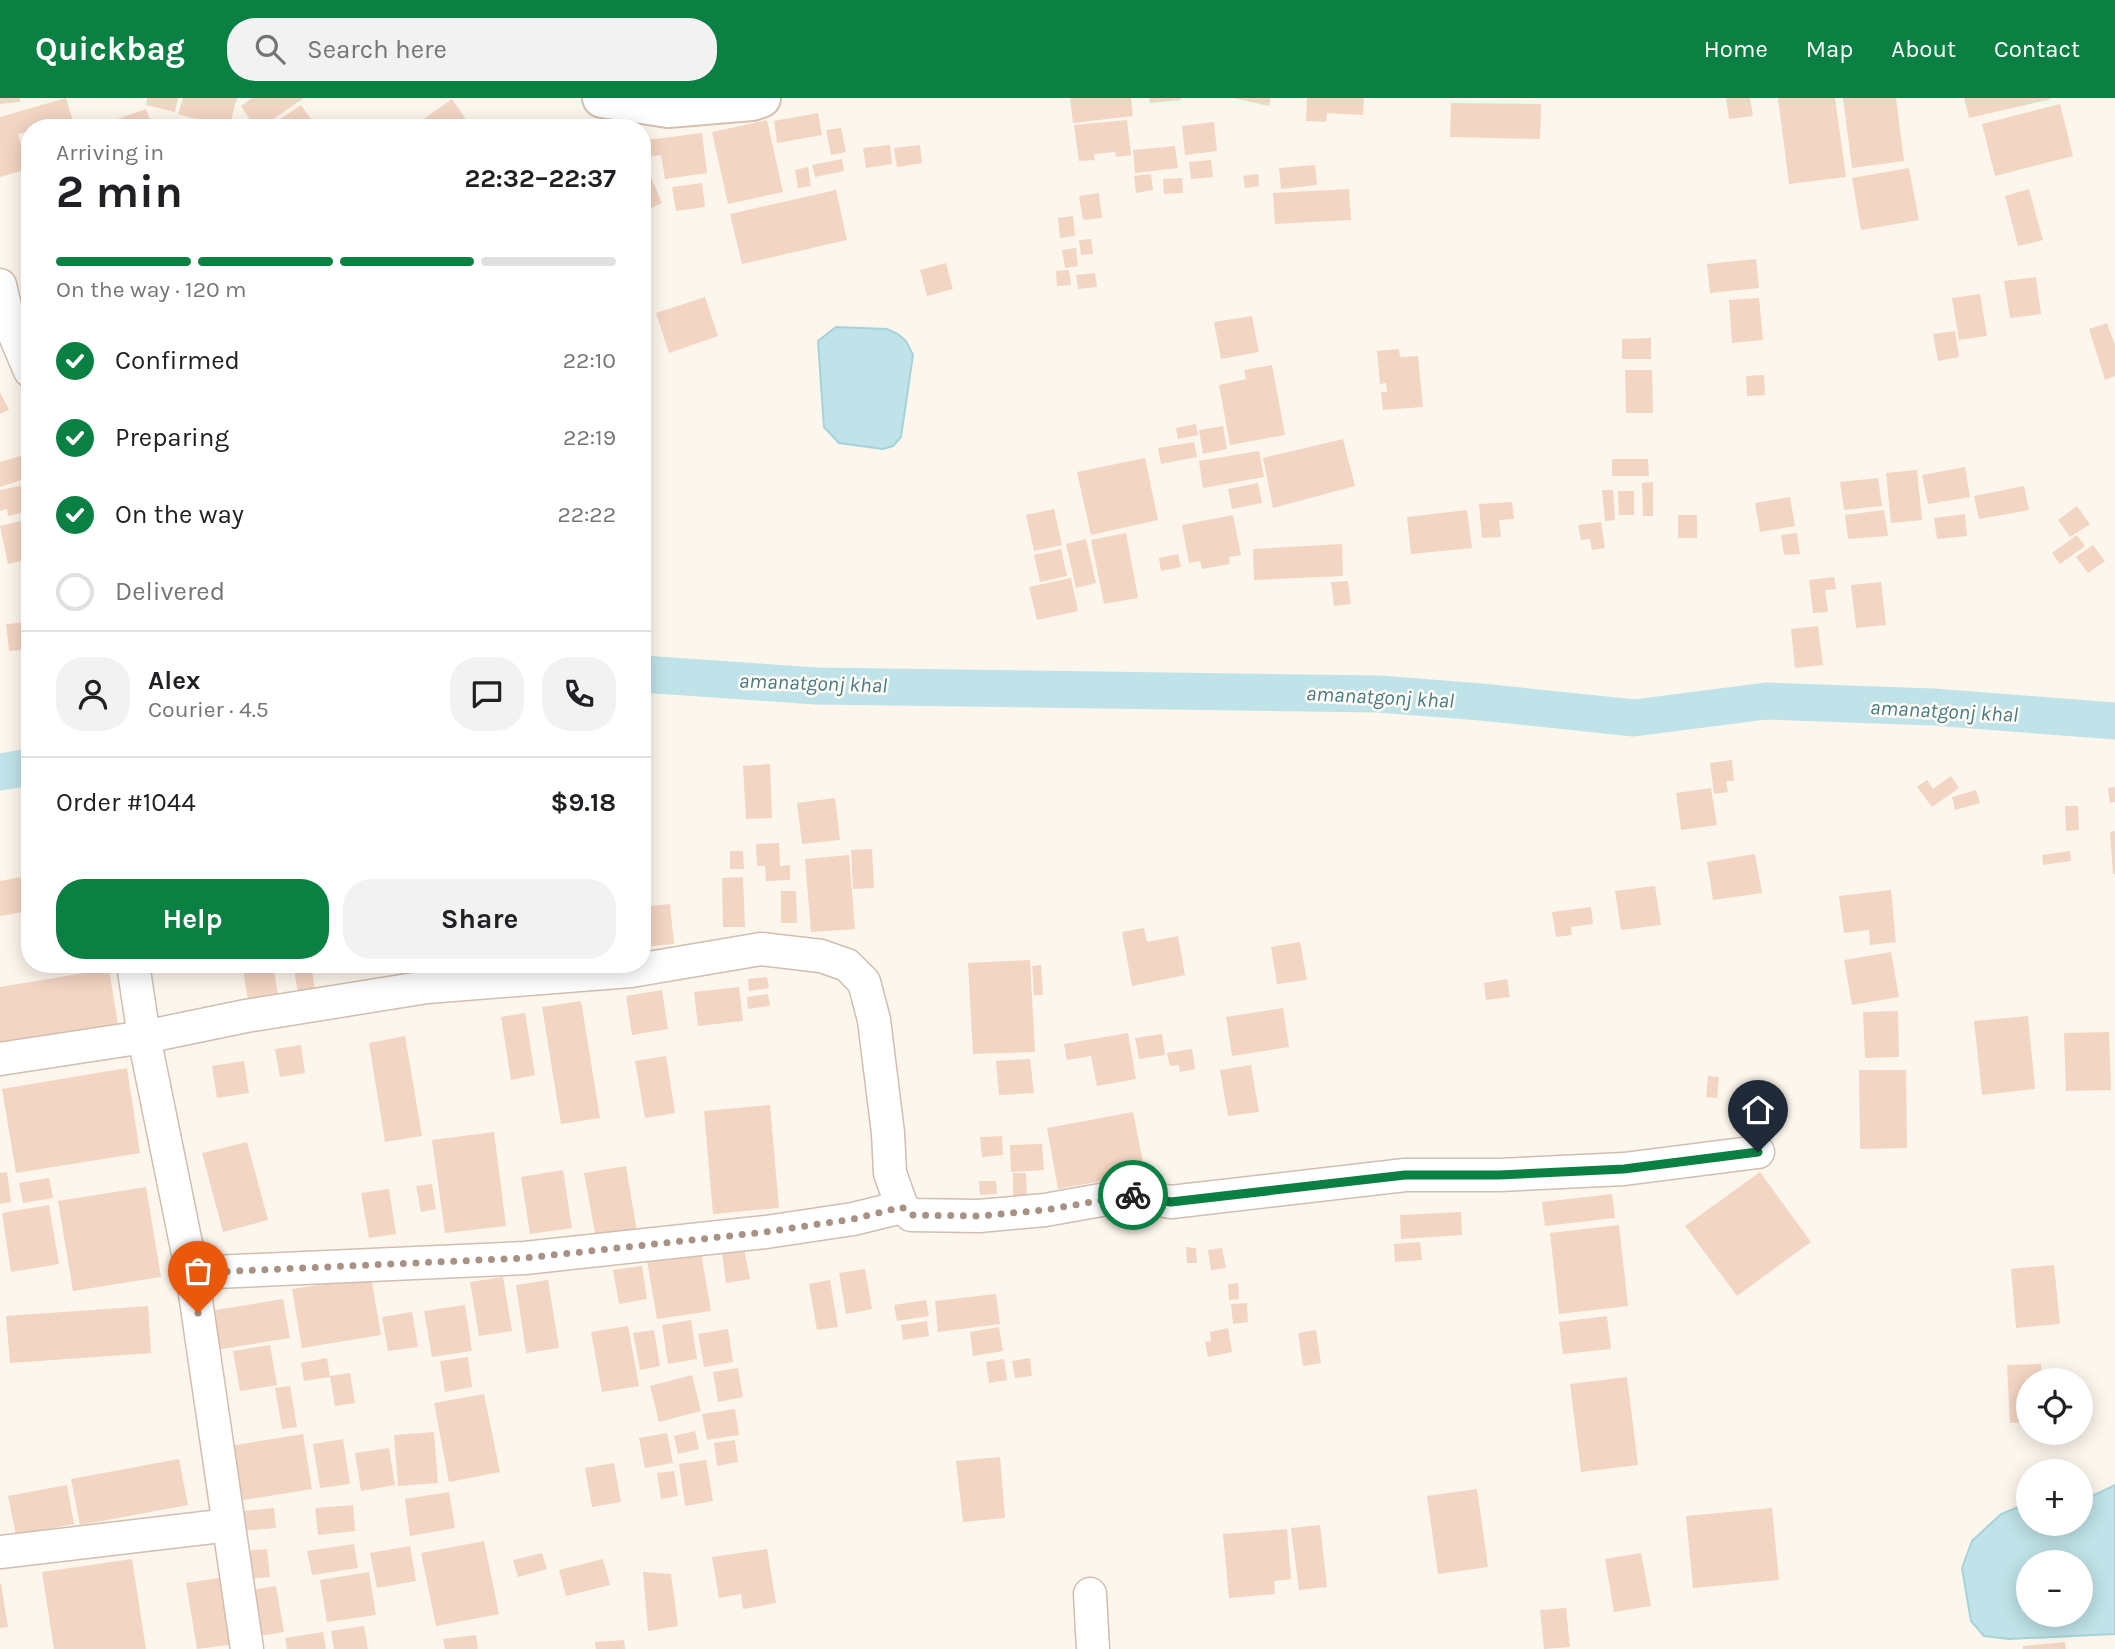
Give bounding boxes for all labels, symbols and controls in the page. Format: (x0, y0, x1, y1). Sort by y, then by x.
search box (227, 18, 717, 81)
text: Quickbag (35, 30, 185, 68)
icon: search (251, 30, 289, 68)
text: Search here (307, 34, 447, 65)
text: Home (1704, 35, 1768, 63)
text: Map (1806, 35, 1853, 63)
text: About (1891, 35, 1956, 63)
text: Contact (1994, 35, 2080, 63)
text: Arriving in (56, 139, 164, 166)
text: 22:32–22:37 (464, 163, 616, 194)
text: 2 min (56, 165, 183, 219)
text: On the way · 120 m (56, 276, 247, 303)
icon: check (56, 342, 94, 380)
text: Confirmed (115, 345, 240, 376)
text: 22:10 (563, 347, 616, 374)
icon: check (56, 419, 94, 457)
text: Preparing (115, 422, 229, 453)
text: 22:19 (563, 424, 616, 451)
icon: check (56, 496, 94, 534)
text: On the way (115, 499, 244, 530)
text: 22:22 (557, 501, 616, 528)
text: Delivered (115, 576, 225, 607)
button: person (56, 657, 130, 731)
button: chat (450, 657, 524, 731)
button: phone (542, 657, 616, 731)
text: Alex (148, 665, 200, 696)
water label: amanatgonj khal (738, 668, 888, 698)
water label: amanatgonj khal (1305, 681, 1455, 713)
water label: amanatgonj khal (1869, 695, 2019, 727)
text: Courier · 4.5 (148, 696, 269, 723)
text: Order #1044 (56, 787, 196, 818)
text: $9.18 (551, 787, 616, 818)
button: Help (56, 879, 329, 959)
button: Share (343, 879, 616, 959)
pin (1728, 1080, 1788, 1152)
icon: home (1739, 1091, 1777, 1129)
courier (1098, 1160, 1168, 1230)
icon: bike (1114, 1176, 1152, 1214)
pin (168, 1241, 228, 1313)
icon: bag (179, 1252, 217, 1290)
map controls (2016, 1368, 2093, 1627)
button: locate (2016, 1368, 2093, 1445)
button: + (2016, 1459, 2093, 1536)
button: − (2016, 1550, 2093, 1627)

